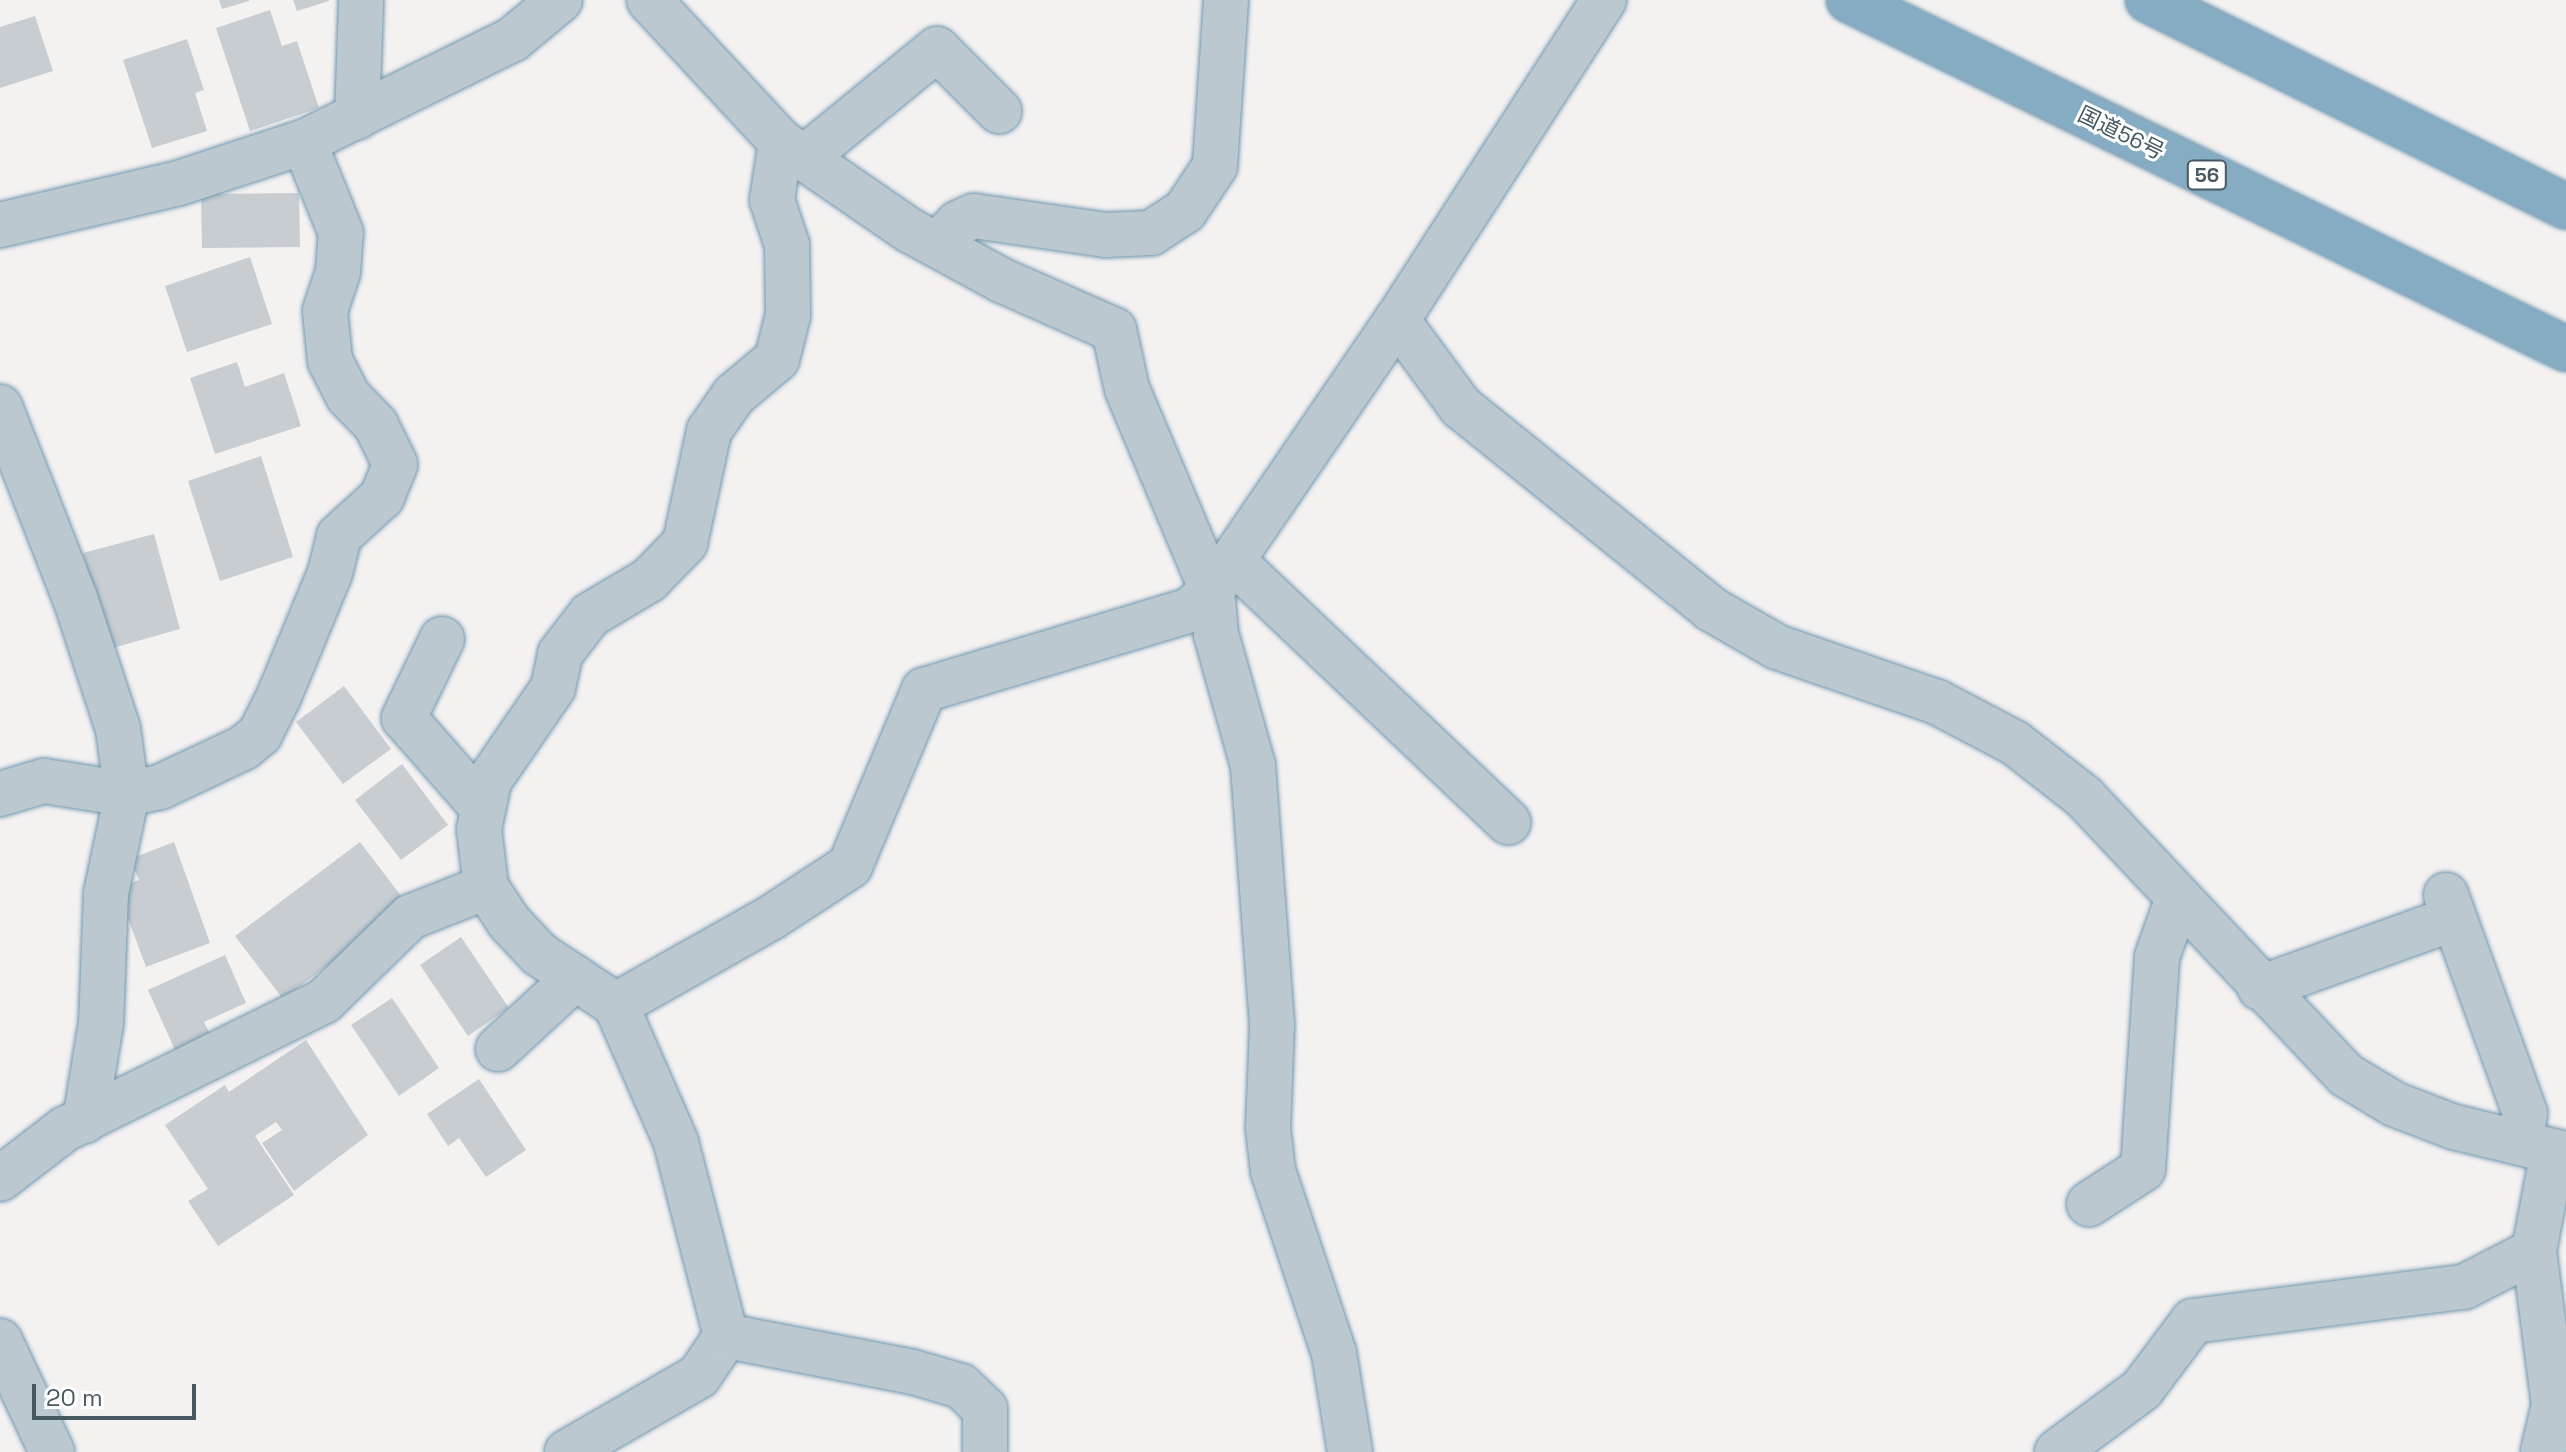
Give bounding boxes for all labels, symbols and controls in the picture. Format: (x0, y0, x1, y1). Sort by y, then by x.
street label: 国道56号 (2074, 101, 2168, 165)
road number: 56 (2185, 159, 2229, 191)
scale bar (36, 1368, 200, 1418)
text: 20 m (46, 1382, 103, 1413)

